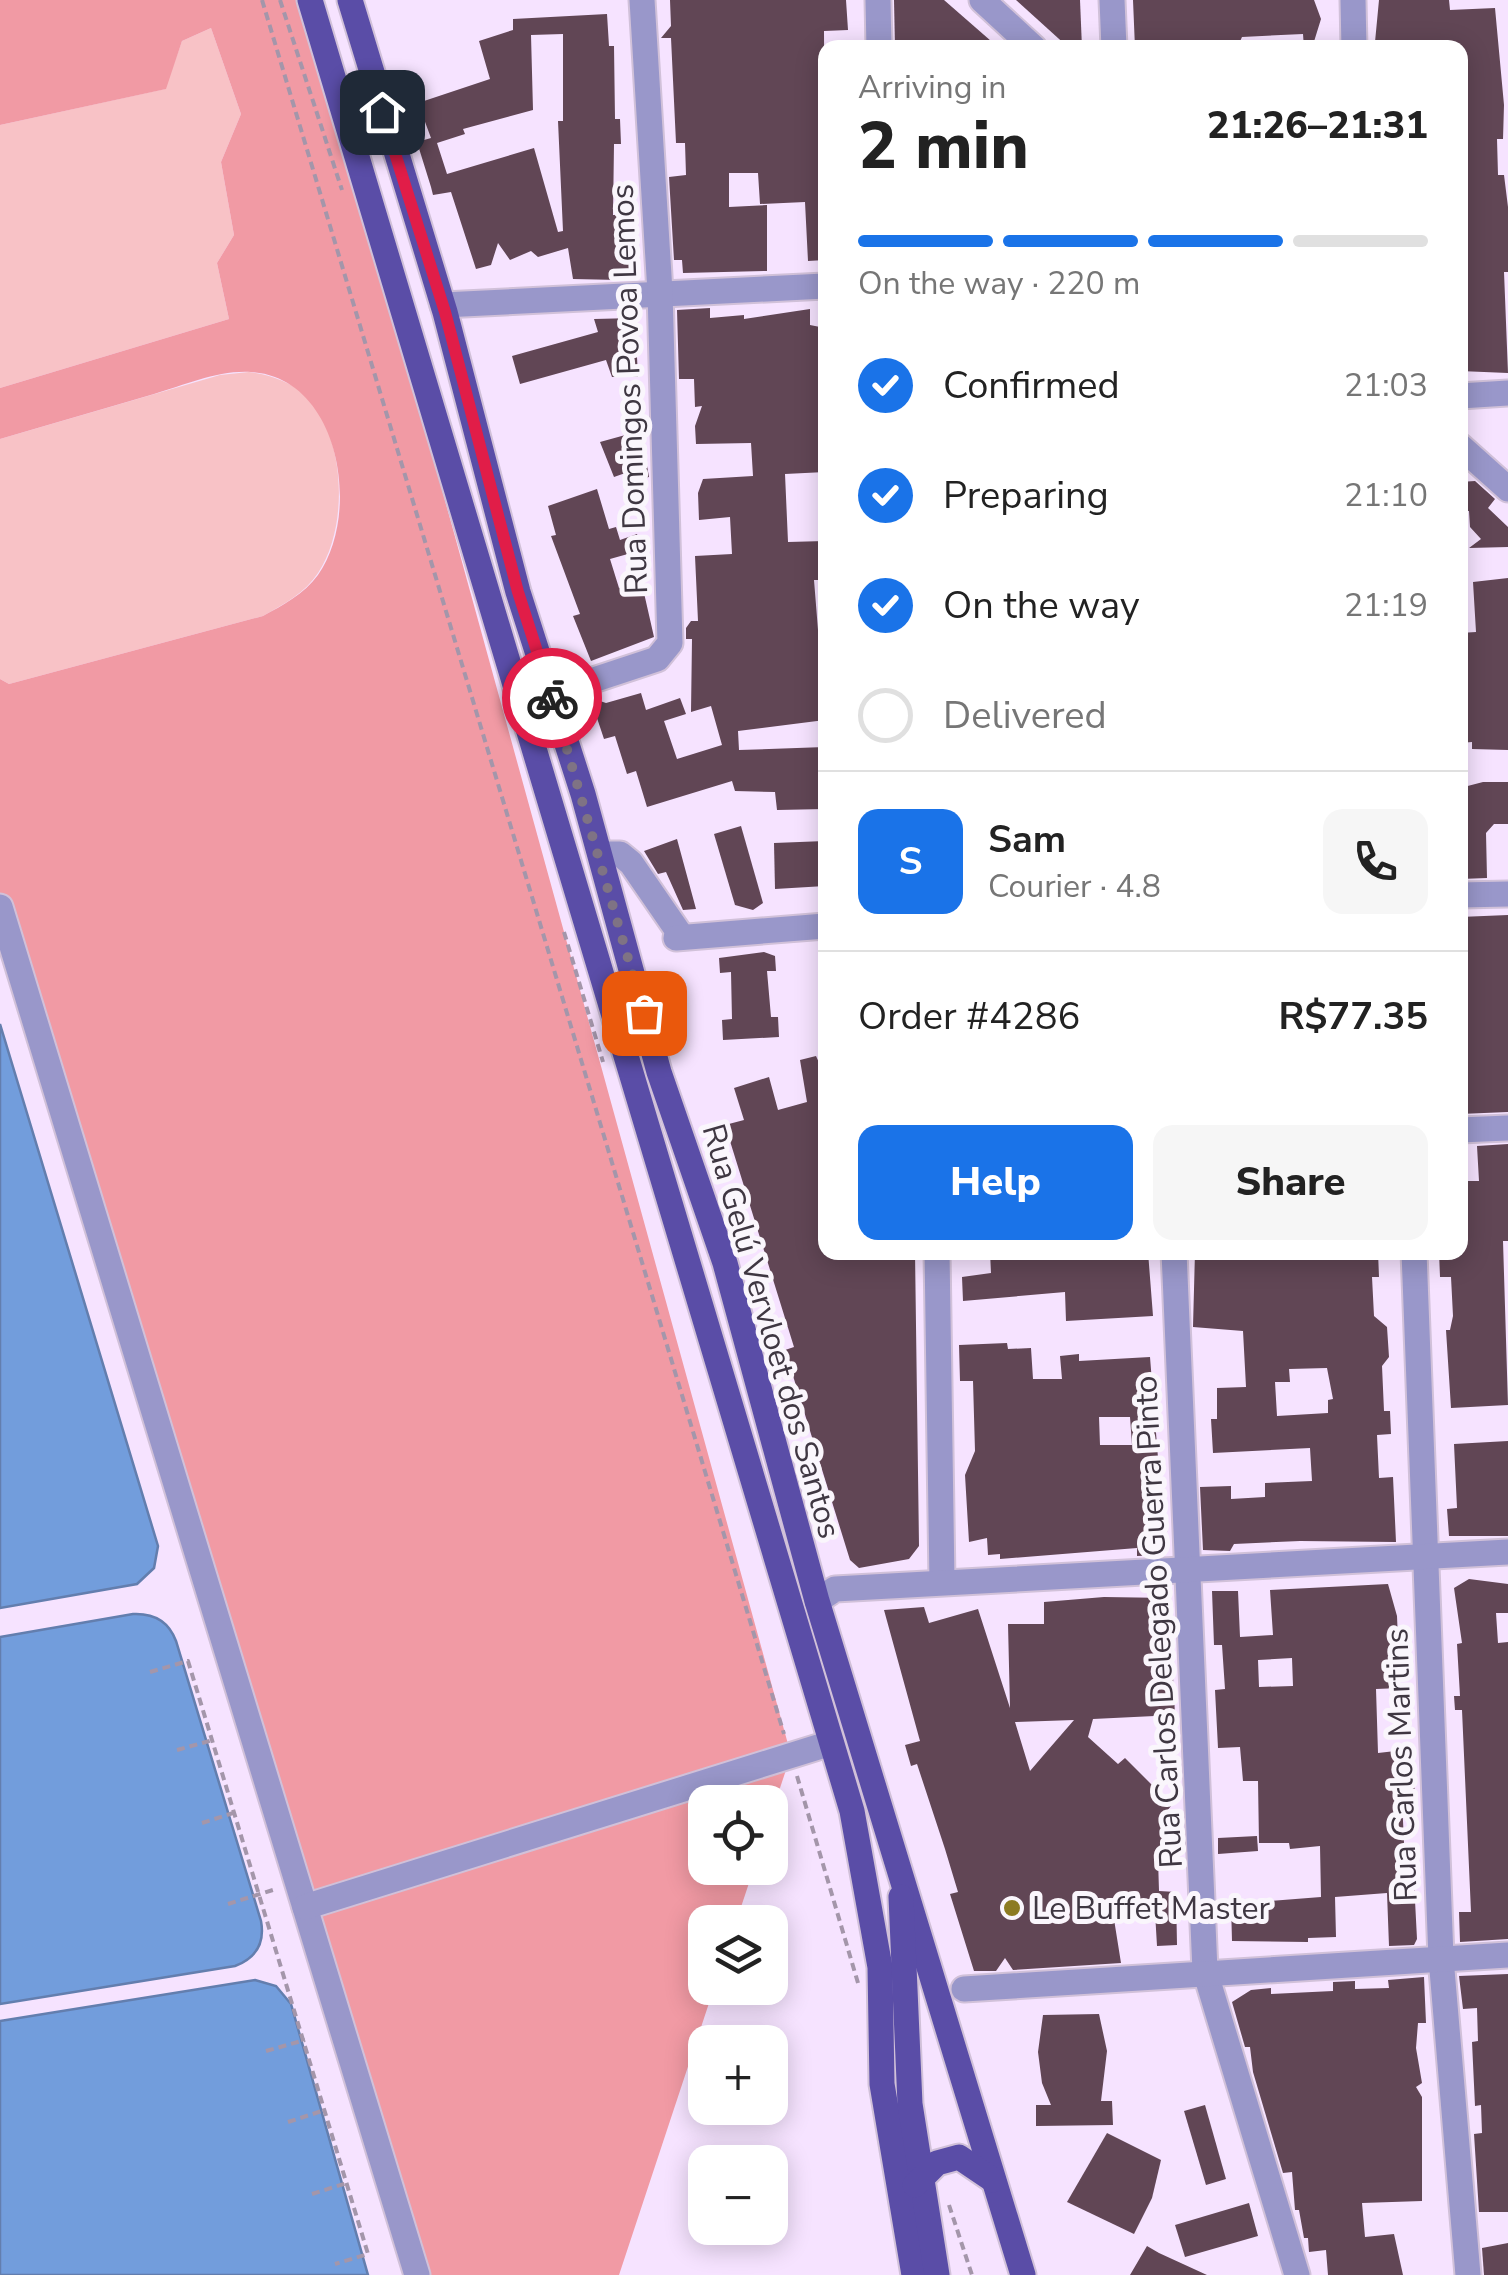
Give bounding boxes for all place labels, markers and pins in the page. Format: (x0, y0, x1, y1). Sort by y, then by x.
pin (340, 70, 425, 155)
pin (602, 971, 687, 1056)
place label: Le Buffet Master (1032, 1887, 1270, 1930)
marker: Le Buffet Master (1001, 1897, 1023, 1919)

